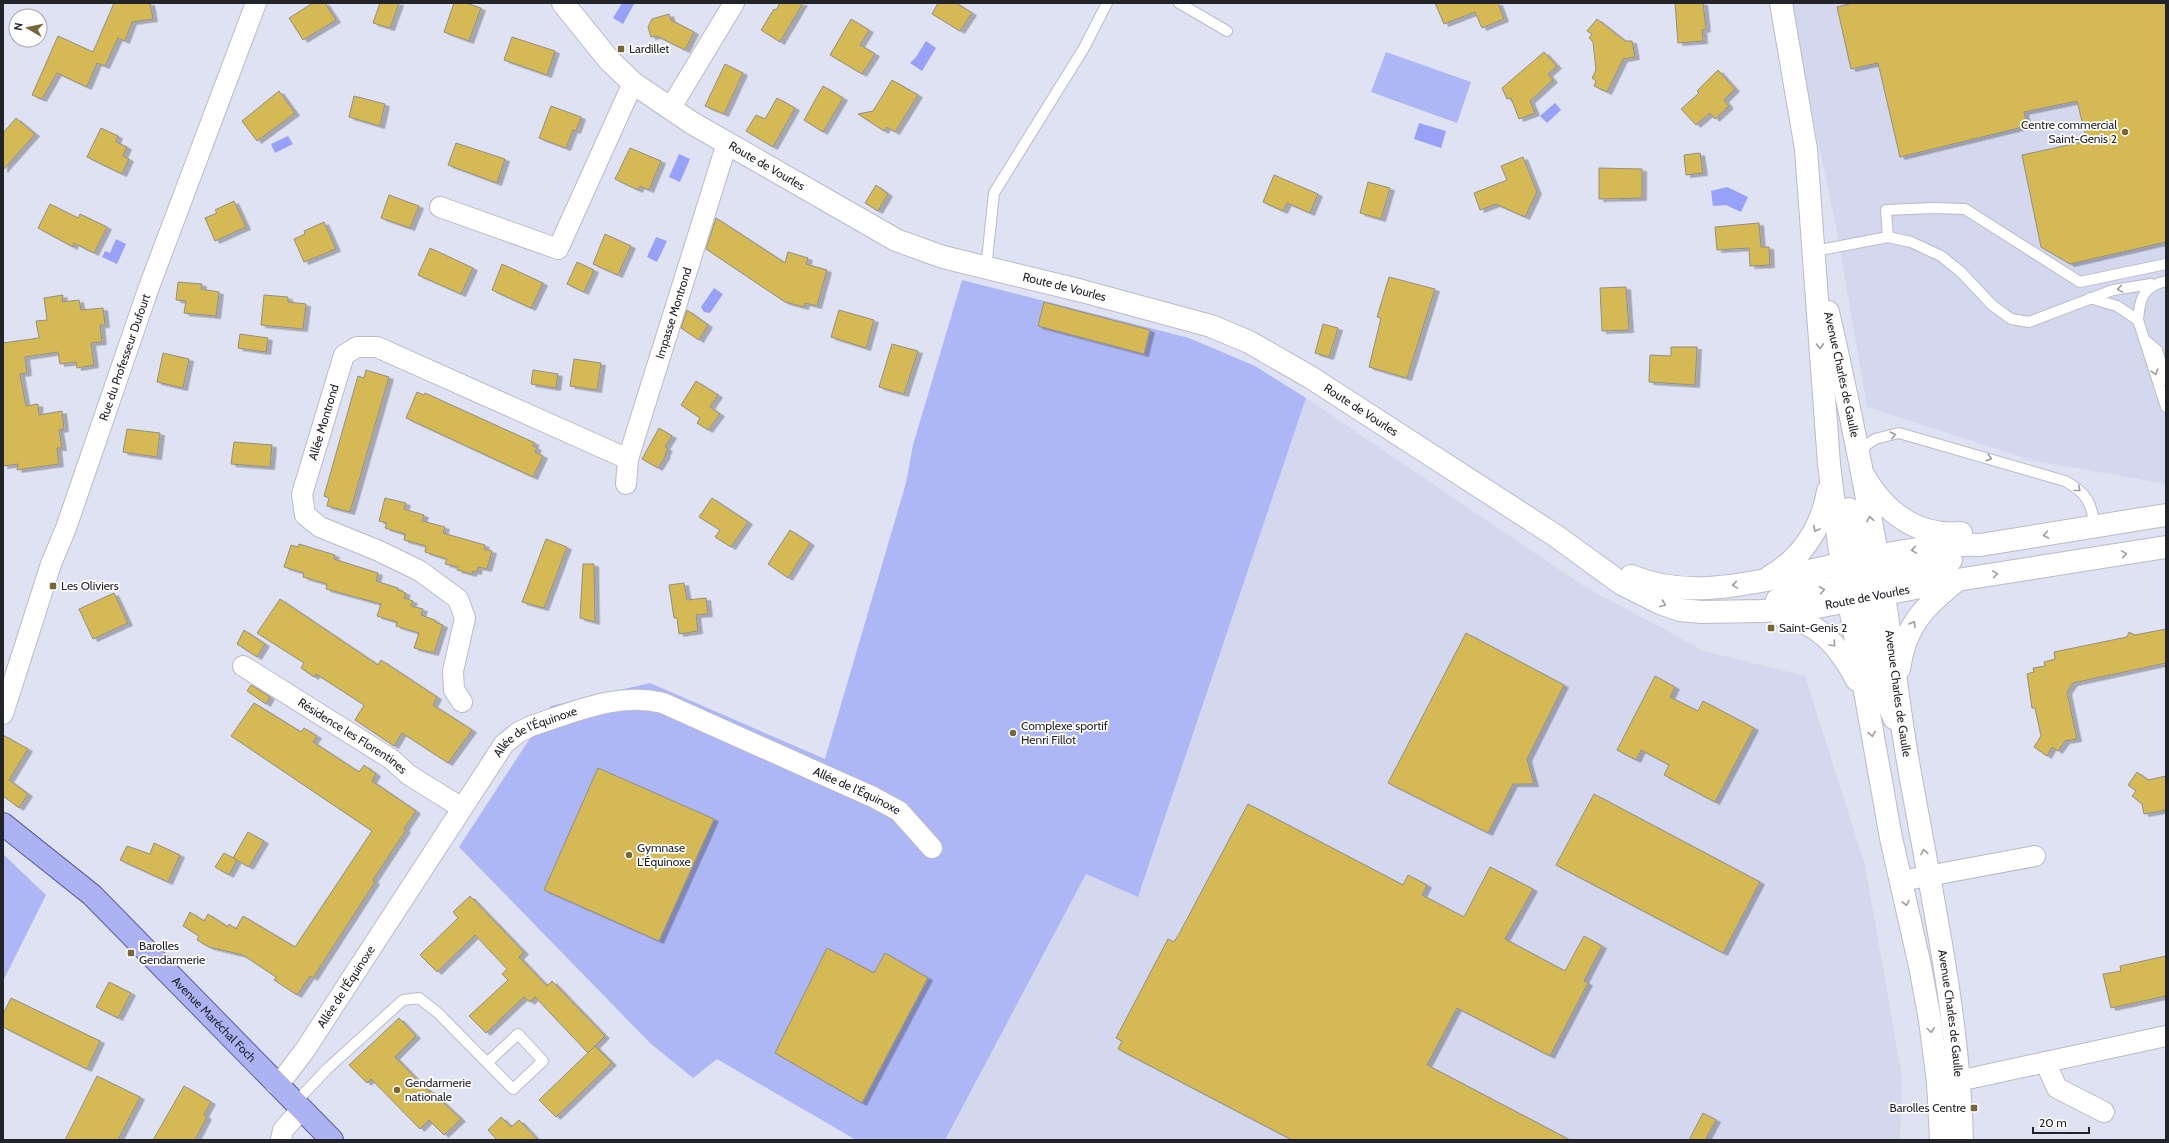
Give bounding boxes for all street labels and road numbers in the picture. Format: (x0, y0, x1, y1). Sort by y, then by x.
street label: Route de Vourles (726, 138, 808, 193)
street label: Impasse Montrond (652, 265, 695, 361)
street label: Route de Vourles (1021, 269, 1108, 304)
street label: Rue du Professeur Dufourt (96, 292, 153, 423)
street label: Avenue Charles de Gaulle (1821, 310, 1863, 439)
street label: Route de Vourles (1321, 380, 1401, 439)
street label: Allée Montrond (305, 382, 342, 462)
street label: Route de Vourles (1824, 581, 1911, 612)
street label: Avenue Charles de Gaulle (1882, 629, 1915, 758)
street label: Résidence les Florentines (295, 694, 411, 777)
street label: Allée de l'Équinoxe (490, 703, 579, 760)
street label: Allée de l'Équinoxe (811, 763, 903, 817)
street label: Allée de l'Équinoxe (313, 943, 378, 1030)
street label: Avenue Charles de Gaulle (1935, 948, 1966, 1077)
street label: Avenue Maréchal Foch (169, 973, 259, 1065)

